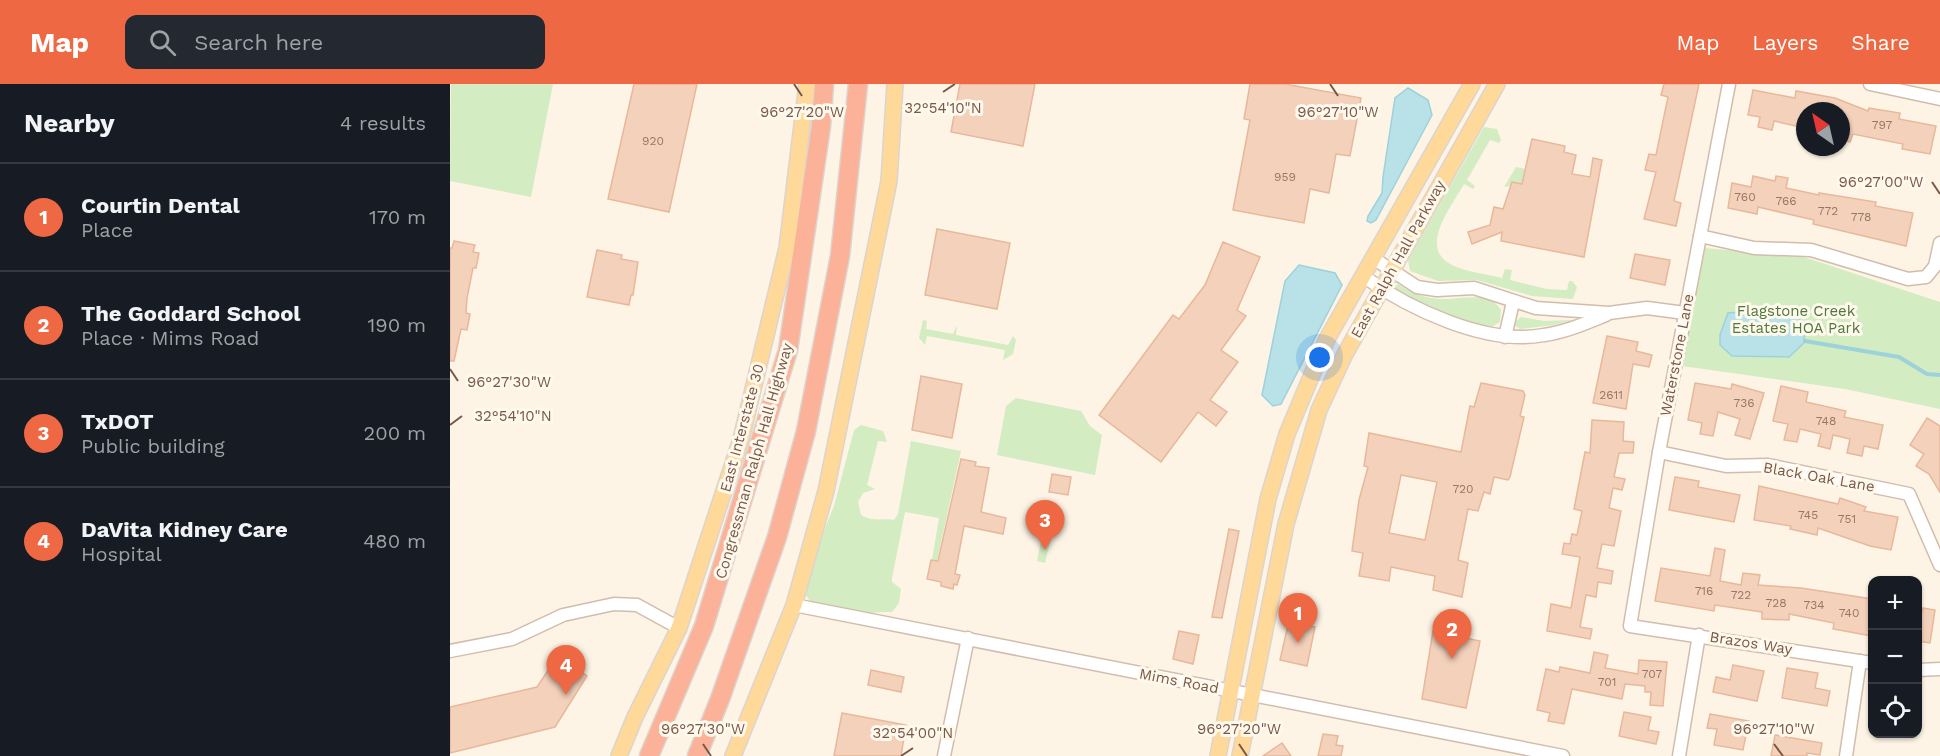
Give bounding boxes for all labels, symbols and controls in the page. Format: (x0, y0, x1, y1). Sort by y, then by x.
search box (125, 15, 545, 69)
text: Map (30, 26, 89, 59)
icon: search (146, 26, 179, 59)
text: Search here (194, 30, 323, 55)
text: Map (1676, 30, 1719, 55)
text: Layers (1752, 30, 1818, 55)
text: Share (1851, 30, 1910, 55)
text: 32°54'10"N (904, 99, 982, 117)
north arrow (1796, 102, 1850, 156)
text: 96°27'20"W (760, 103, 844, 121)
text: 96°27'10"W (1297, 103, 1379, 121)
text: Nearby (24, 108, 115, 138)
text: 4 results (340, 111, 426, 135)
house number: 797 (1872, 118, 1893, 132)
house number: 920 (642, 134, 664, 148)
house number: 959 (1274, 170, 1296, 184)
text: 96°27'00"W (1839, 173, 1923, 191)
street label: East Ralph Hall Parkway (1347, 177, 1449, 341)
house number: 760 (1734, 190, 1756, 204)
text: Courtin Dental (81, 193, 240, 218)
house number: 766 (1775, 194, 1797, 208)
house number: 772 (1818, 204, 1838, 218)
text: 1 (39, 205, 48, 229)
text: 170 m (369, 205, 426, 229)
house number: 778 (1851, 210, 1871, 224)
text: Place (81, 218, 133, 242)
street label: Waterstone Lane (1656, 292, 1698, 418)
text: The Goddard School (81, 301, 301, 326)
park label: Flagstone Creek Estates HOA Park (1732, 302, 1861, 337)
text: 2 (38, 313, 49, 337)
text: 190 m (368, 313, 426, 337)
text: Place · Mims Road (81, 326, 259, 350)
street label: Congressman Ralph Hall Highway (712, 341, 796, 581)
your location (1305, 343, 1334, 372)
street label: East Interstate 30 (716, 362, 768, 494)
text: 96°27'30"W (467, 373, 551, 391)
house number: 2611 (1599, 388, 1623, 402)
house number: 736 (1733, 396, 1755, 410)
text: 32°54'10"N (474, 407, 552, 425)
text: TxDOT (81, 409, 154, 434)
house number: 748 (1816, 414, 1836, 428)
text: 3 (38, 421, 49, 445)
text: 200 m (364, 421, 426, 445)
text: Public building (81, 434, 225, 458)
street label: Black Oak Lane (1762, 458, 1876, 496)
house number: 720 (1452, 482, 1474, 496)
pin: 3 (1026, 500, 1064, 550)
house number: 745 (1798, 508, 1818, 522)
house number: 751 (1838, 512, 1856, 526)
text: DaVita Kidney Care (81, 517, 288, 542)
text: 4 (37, 529, 50, 553)
text: 480 m (363, 529, 426, 553)
text: Hospital (81, 542, 162, 566)
map controls (1868, 576, 1922, 738)
button: + (1868, 576, 1922, 630)
house number: 716 (1695, 584, 1713, 598)
house number: 722 (1731, 588, 1751, 602)
pin: 1 (1278, 594, 1318, 643)
house number: 728 (1765, 596, 1787, 610)
house number: 734 (1803, 598, 1825, 612)
house number: 740 (1839, 606, 1859, 620)
pin: 2 (1432, 610, 1472, 659)
street label: Brazos Way (1708, 628, 1794, 658)
button: − (1868, 630, 1922, 684)
pin: 4 (546, 646, 586, 695)
street label: Mims Road (1138, 664, 1220, 698)
house number: 707 (1642, 667, 1662, 681)
house number: 701 (1598, 675, 1616, 689)
button: locate (1868, 684, 1922, 738)
text: 96°27'30"W (661, 720, 745, 738)
text: 96°27'20"W (1197, 720, 1281, 738)
text: 96°27'10"W (1733, 720, 1815, 738)
text: 32°54'00"N (873, 724, 953, 742)

